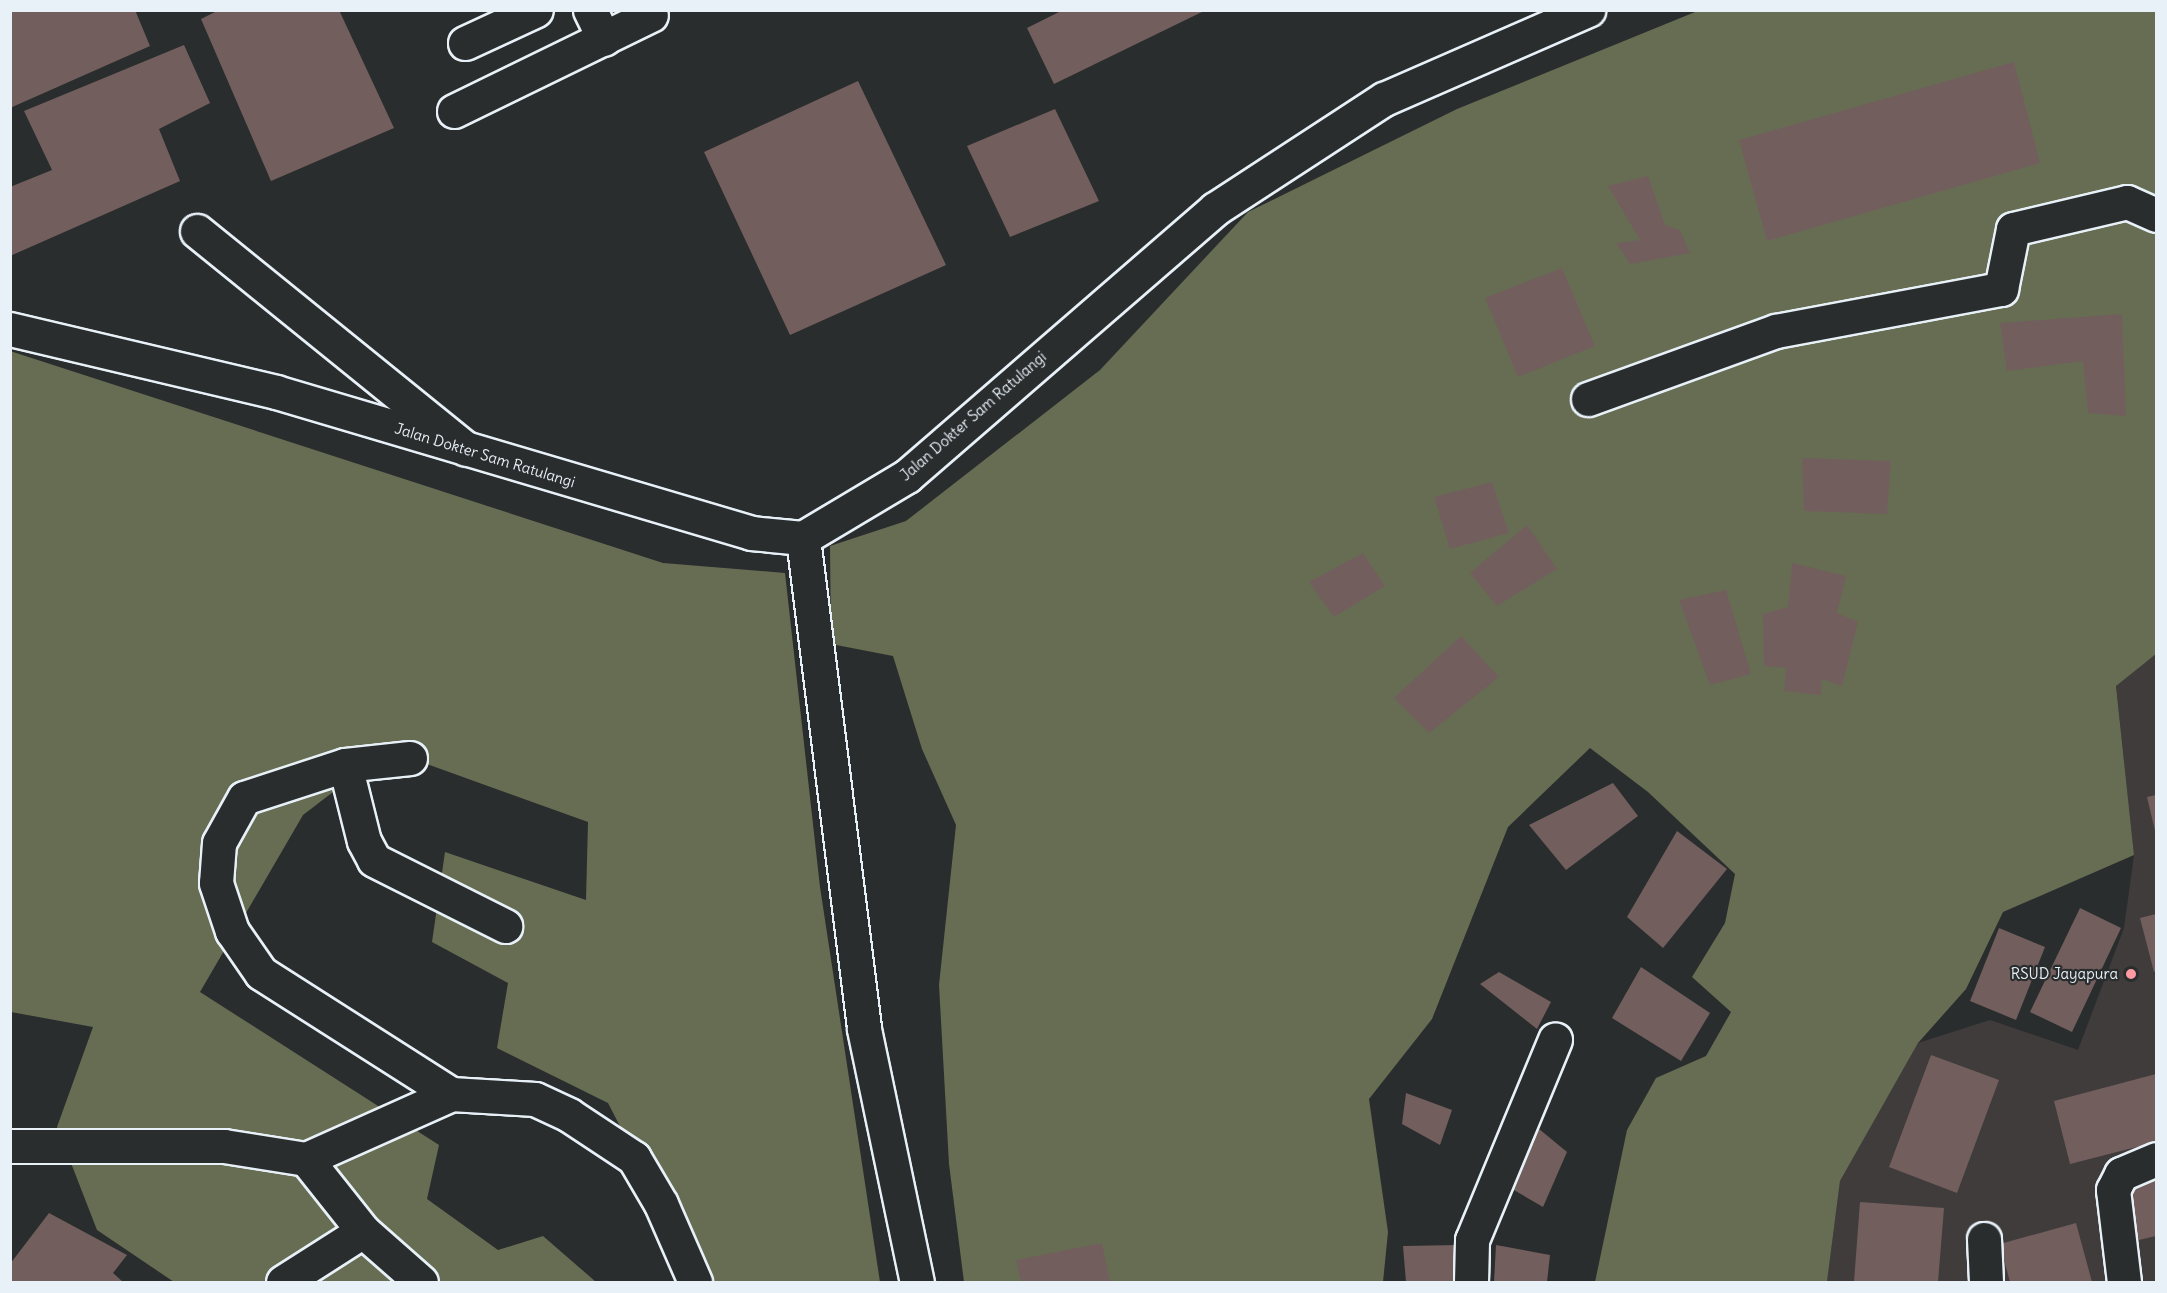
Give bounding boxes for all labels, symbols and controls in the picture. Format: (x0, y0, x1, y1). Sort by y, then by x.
street label: Jalan Dokter Sam Ratulangi (896, 348, 1050, 484)
street label: Jalan Dokter Sam Ratulangi (393, 419, 577, 491)
place label: RSUD Jayapura (2011, 965, 2118, 983)
marker: RSUD Jayapura (2122, 965, 2140, 983)

